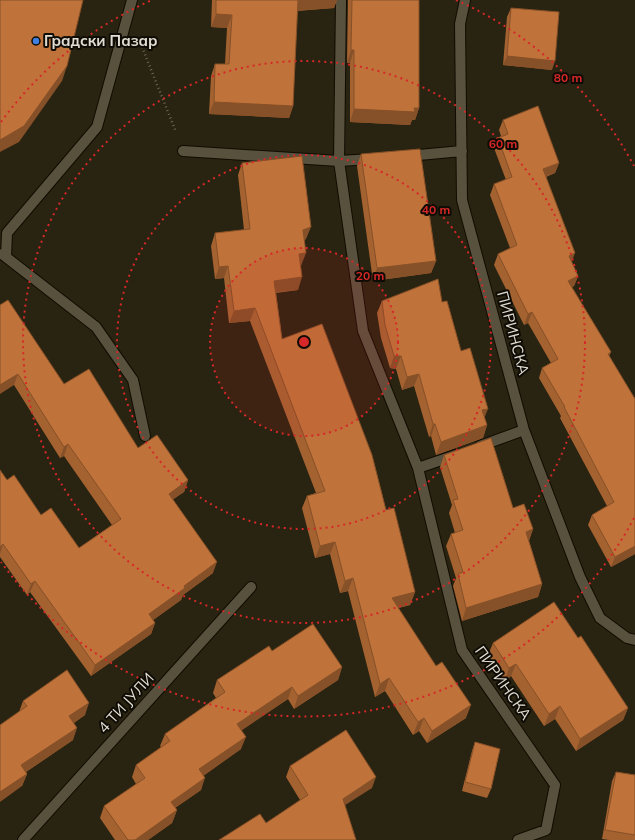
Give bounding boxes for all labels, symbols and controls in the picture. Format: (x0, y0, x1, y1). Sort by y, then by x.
place label: Градски Пазар (44, 31, 158, 50)
marker: Градски Пазар (31, 36, 41, 46)
text: 80 m (554, 70, 582, 85)
text: 60 m (489, 136, 517, 151)
text: 40 m (422, 202, 450, 217)
text: 20 m (356, 268, 384, 283)
street label: ПИРИНСКА (493, 289, 534, 377)
centre of rings (297, 335, 311, 349)
street label: ПИРИНСКА (471, 642, 536, 723)
street label: 4 ТИ ЈУЛИ (94, 669, 158, 737)

